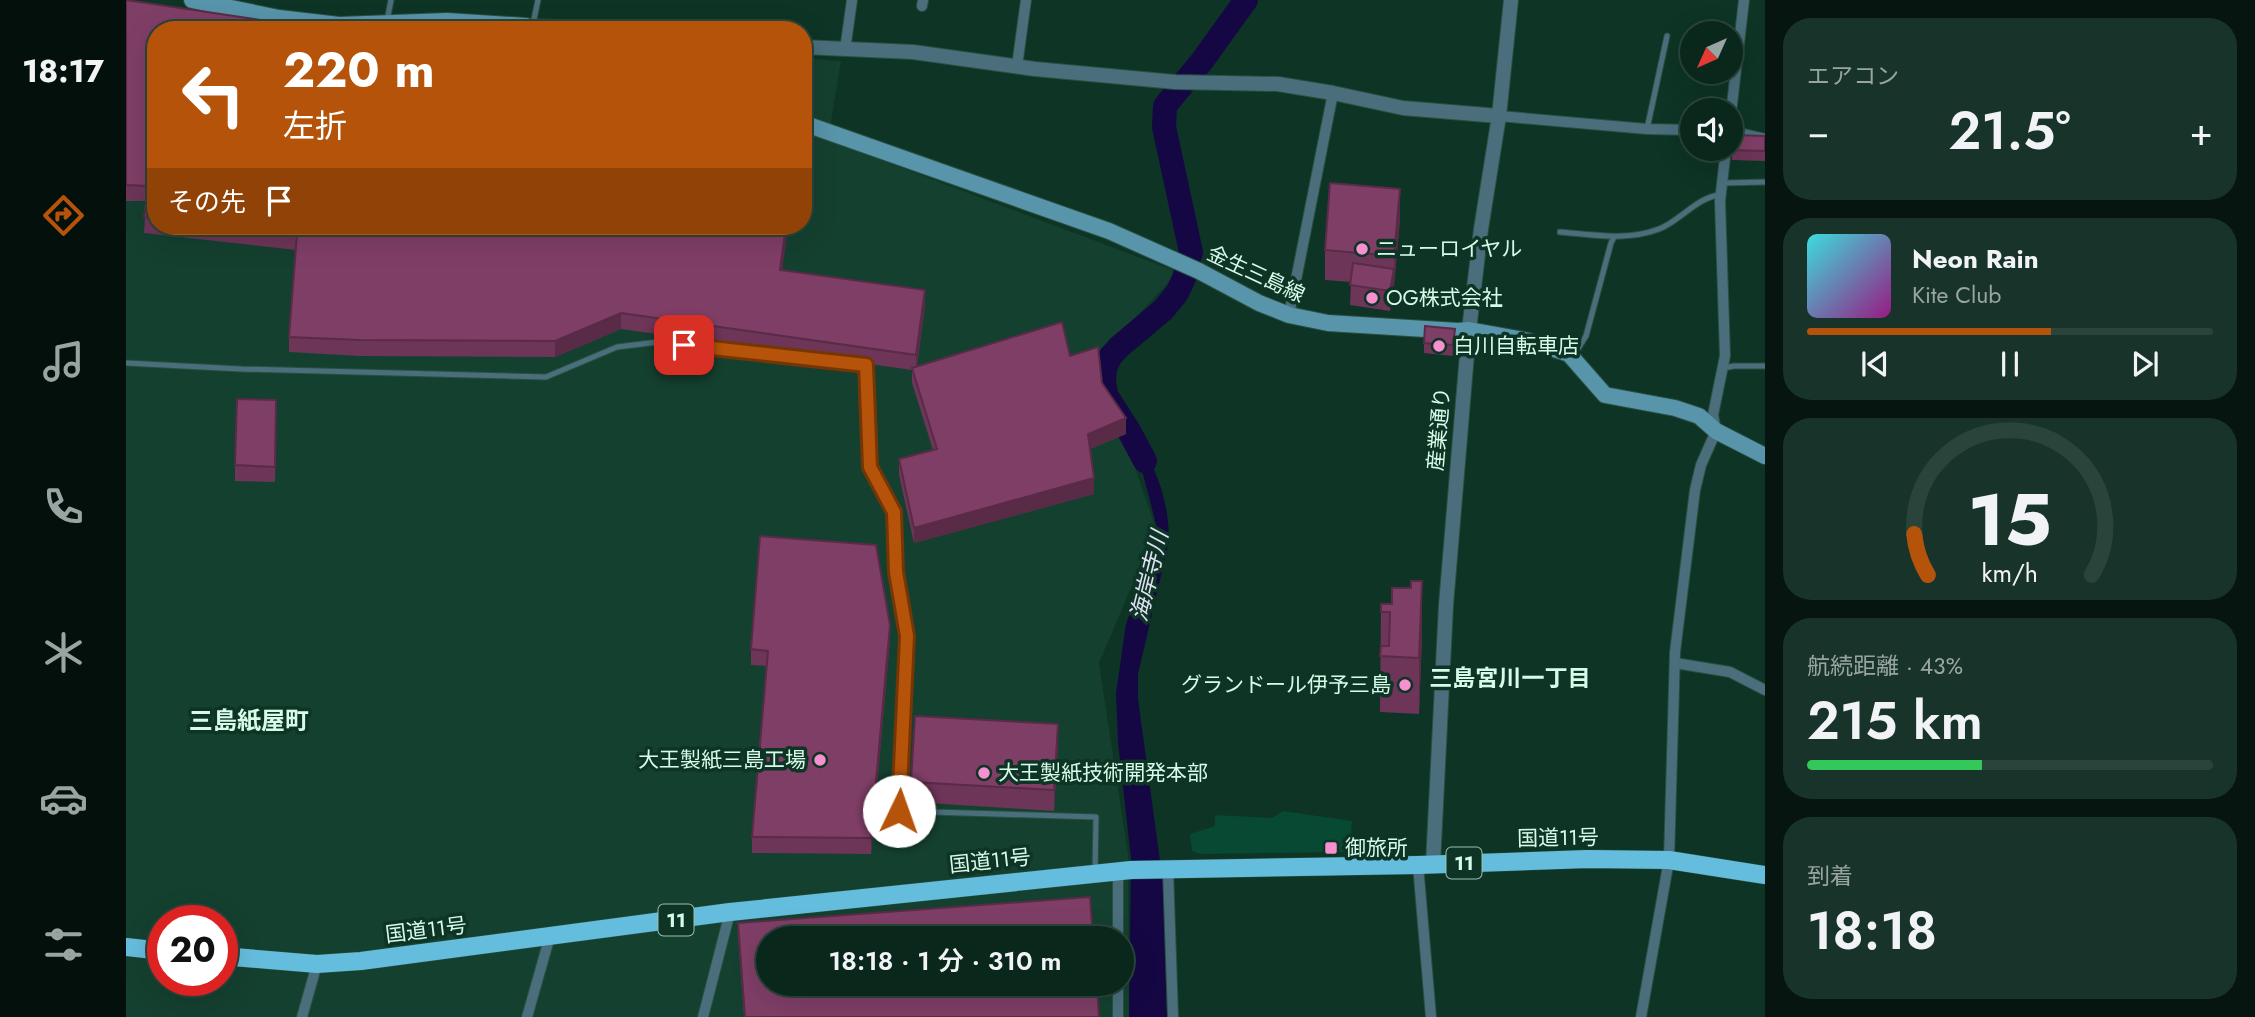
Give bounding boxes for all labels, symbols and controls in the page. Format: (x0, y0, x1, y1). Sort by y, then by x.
north arrow (1680, 21, 1743, 84)
map controls (1680, 21, 1743, 161)
text: 220 m (283, 35, 435, 105)
text: 18:17 (22, 48, 104, 94)
icon: left (168, 49, 259, 140)
text: エアコン (1807, 59, 1899, 93)
text: 21.5° (1949, 93, 2071, 169)
button: sound (1680, 98, 1743, 161)
text: 左折 (283, 103, 347, 149)
text: − (1807, 104, 1829, 159)
text: + (2190, 104, 2213, 159)
icon: arrive (260, 182, 298, 220)
text: その先 (168, 183, 246, 221)
icon: directions (39, 191, 88, 240)
place label: ニューロイヤル (1376, 234, 1522, 264)
street label: 金生三島線 (1202, 238, 1310, 310)
text: Neon Rain (1912, 240, 2039, 278)
marker: ニューロイヤル (1354, 241, 1370, 257)
text: Kite Club (1912, 278, 2001, 312)
place label: OG株式会社 (1386, 283, 1503, 313)
marker: OG株式会社 (1364, 290, 1380, 306)
pin (654, 315, 714, 375)
icon: arrive (665, 326, 703, 364)
place label: 白川自転車店 (1453, 331, 1579, 361)
icon: music (39, 337, 88, 386)
marker: 白川自転車店 (1431, 338, 1447, 354)
icon: previous (1856, 345, 1894, 383)
icon: pause (1991, 345, 2029, 383)
icon: next (2126, 345, 2164, 383)
street label: 産業通り (1420, 386, 1458, 472)
text: 15 (1968, 467, 2052, 572)
icon: phone (39, 482, 88, 531)
water label: 海岸寺川 (1121, 524, 1177, 625)
text: km/h (1982, 554, 2038, 590)
icon: climate (39, 628, 88, 677)
text: 航続距離 · 43% (1807, 649, 1963, 683)
district label: 三島宮川一丁目 (1430, 661, 1591, 695)
place label: グランドール伊予三島 (1181, 670, 1391, 700)
marker: グランドール伊予三島 (1397, 677, 1413, 693)
text: 215 km (1807, 683, 1983, 759)
district label: 三島紙屋町 (189, 703, 309, 738)
place label: 大王製紙三島工場 (638, 745, 806, 775)
marker: 大王製紙三島工場 (812, 752, 828, 768)
place label: 大王製紙技術開発本部 (998, 758, 1208, 788)
marker: 大王製紙技術開発本部 (976, 765, 992, 781)
icon: car (39, 774, 88, 823)
position arrow (862, 774, 936, 848)
street label: 国道11号 (1517, 822, 1599, 854)
place label: 御旅所 (1345, 833, 1408, 863)
marker: 御旅所 (1323, 840, 1339, 856)
street label: 国道11号 (948, 842, 1032, 880)
road number: 11 (1446, 848, 1482, 878)
text: 到着 (1807, 859, 1853, 893)
text: 18:18 (1807, 893, 1937, 969)
road number: 11 (658, 904, 694, 936)
speed limit sign: 20 (147, 905, 238, 996)
street label: 国道11号 (384, 910, 468, 950)
icon: filters (39, 920, 88, 969)
text: 18:18 · 1 分 · 310 m (829, 942, 1062, 980)

